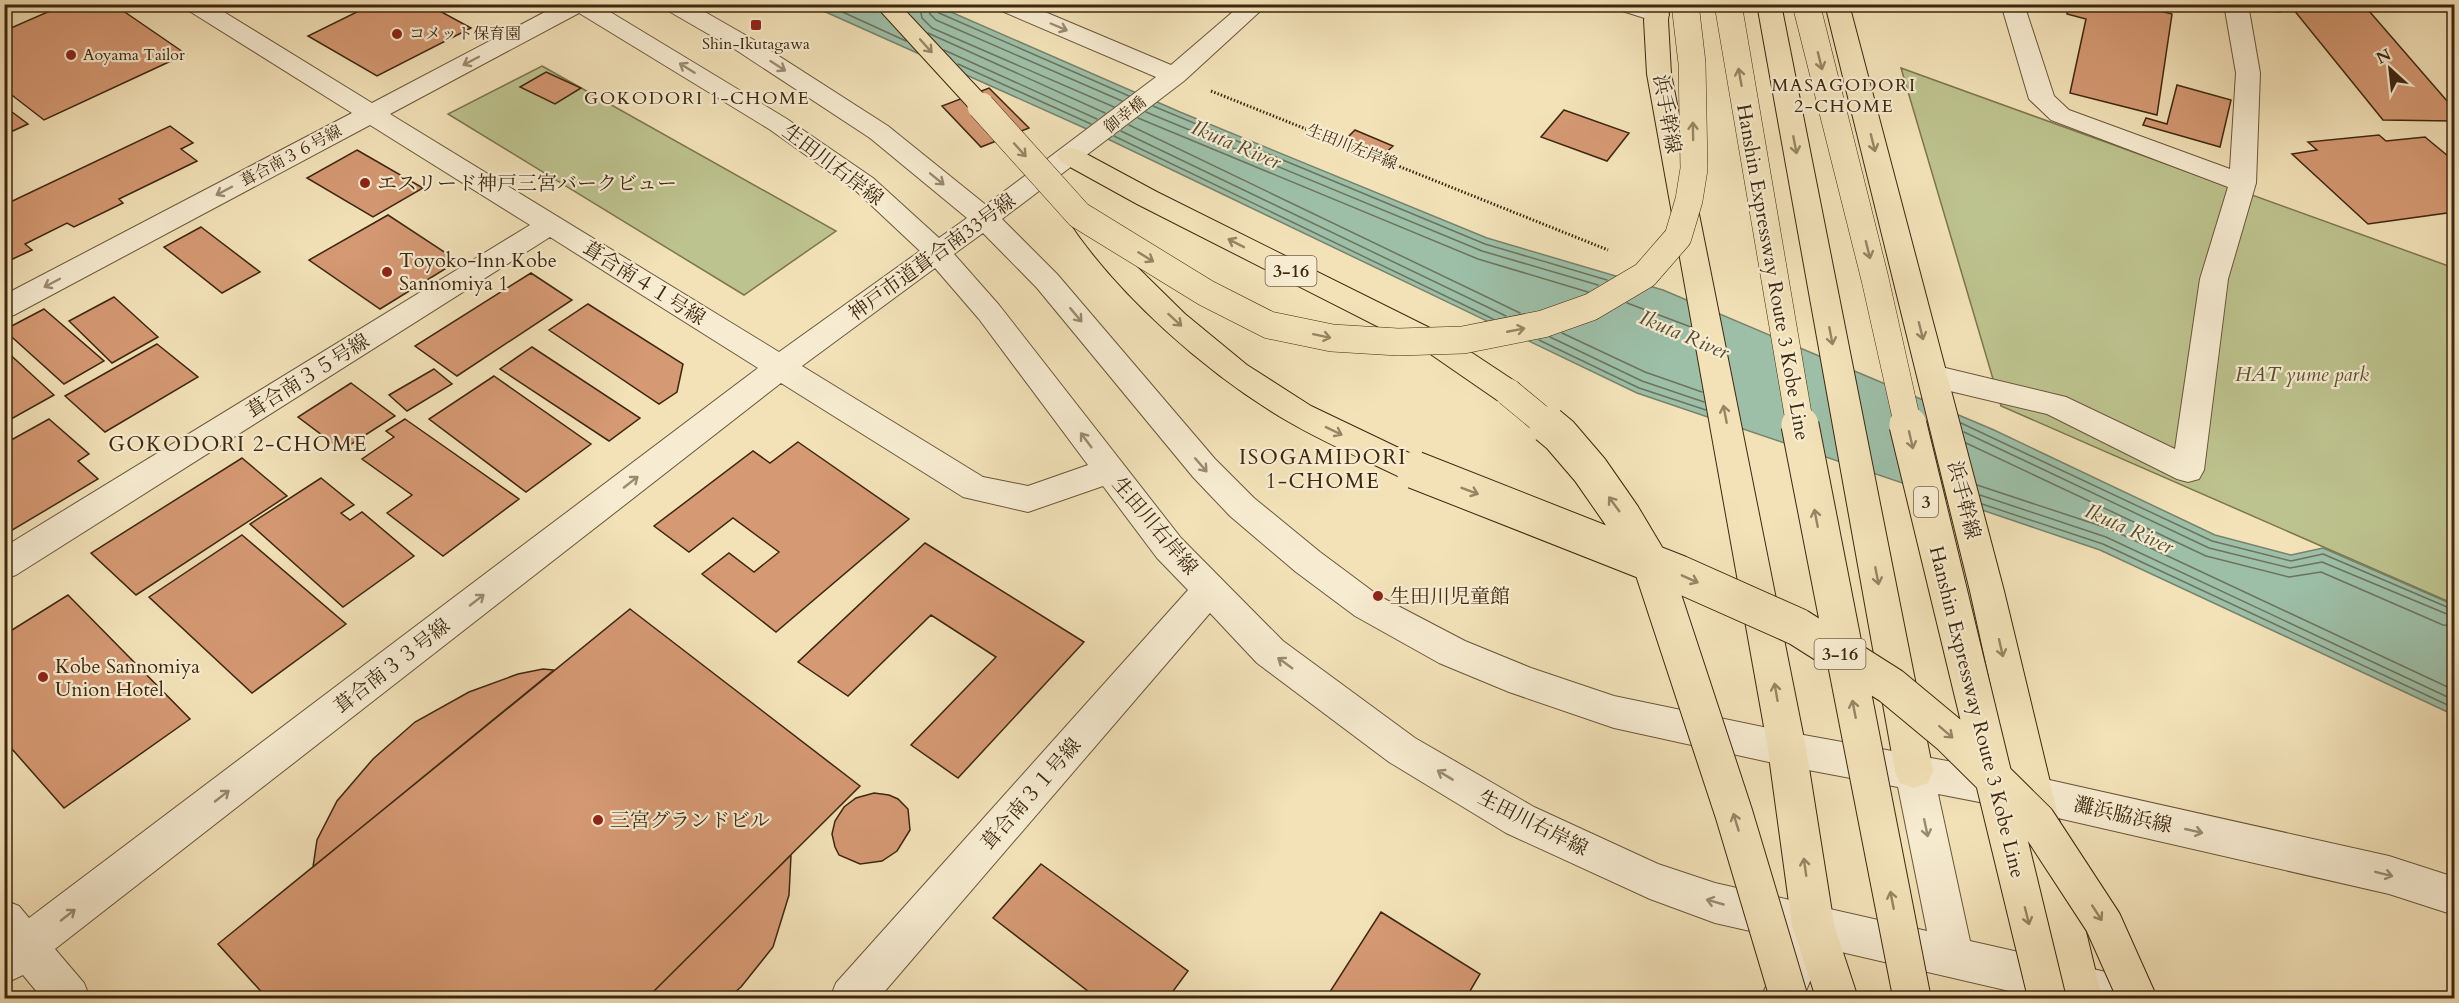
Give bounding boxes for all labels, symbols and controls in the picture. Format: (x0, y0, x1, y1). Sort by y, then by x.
marker: Shin-Ikutagawa (749, 18, 763, 32)
one-way arrow (1049, 22, 1068, 33)
place label: コメット保育園 (409, 23, 521, 45)
marker: コメット保育園 (390, 27, 404, 41)
place label: Shin-Ikutagawa (702, 33, 810, 55)
one-way arrow (919, 38, 933, 53)
north arrow (2360, 39, 2420, 99)
place label: Aoyama Tailor (83, 44, 185, 66)
text: N (2372, 44, 2395, 69)
marker: Aoyama Tailor (64, 48, 78, 62)
one-way arrow (1815, 51, 1827, 70)
one-way arrow (463, 55, 480, 67)
one-way arrow (769, 60, 786, 72)
one-way arrow (679, 62, 696, 74)
one-way arrow (1734, 68, 1745, 87)
street label: 浜手幹線 (1647, 72, 1687, 156)
district label: MASAGODORI 2-CHOME (1771, 73, 1917, 119)
district label: GOKODORI 1-CHOME (584, 86, 810, 111)
street label: 御幸橋 (1099, 92, 1151, 138)
street label: Hanshin Expressway Route 3 Kobe Line (1730, 102, 1816, 442)
water label: Ikuta River (1187, 113, 1286, 177)
street label: 生田川右岸線 (777, 118, 889, 212)
street label: 生田川左岸線 (1303, 119, 1401, 175)
street label: 葺合南３６号線 (236, 120, 346, 192)
one-way arrow (1688, 121, 1699, 141)
one-way arrow (1867, 133, 1879, 152)
one-way arrow (1790, 134, 1801, 154)
one-way arrow (1013, 142, 1027, 157)
place label: エスリード神戸三宮バークビュー (377, 170, 677, 197)
one-way arrow (928, 173, 944, 186)
marker: エスリード神戸三宮バークビュー (358, 176, 372, 190)
one-way arrow (216, 185, 233, 197)
street label: 神戸市道葺合南33号線 (843, 187, 1021, 327)
street label: 葺合南４１号線 (577, 234, 711, 332)
one-way arrow (1227, 237, 1245, 248)
one-way arrow (1863, 241, 1874, 260)
place label: Toyoko-Inn Kobe Sannomiya 1 (399, 247, 557, 297)
one-way arrow (1137, 251, 1154, 263)
road number: 3-16 (1266, 256, 1316, 286)
marker: Toyoko-Inn Kobe Sannomiya 1 (380, 265, 394, 279)
one-way arrow (44, 277, 61, 289)
water label: Ikuta River (1635, 303, 1734, 367)
one-way arrow (1069, 307, 1083, 322)
one-way arrow (1167, 313, 1182, 327)
one-way arrow (1916, 322, 1928, 341)
one-way arrow (1506, 324, 1525, 335)
one-way arrow (1826, 326, 1837, 345)
street label: 葺合南３５号線 (241, 327, 375, 425)
one-way arrow (1312, 331, 1332, 342)
park label: HAT yume park (2235, 361, 2369, 388)
one-way arrow (1719, 405, 1730, 424)
one-way arrow (1324, 425, 1342, 437)
district label: GOKODORI 2-CHOME (108, 430, 368, 459)
one-way arrow (1906, 431, 1918, 450)
one-way arrow (1079, 433, 1092, 449)
district label: ISOGAMIDORI 1-CHOME (1239, 443, 1407, 496)
one-way arrow (1194, 457, 1208, 472)
street label: 浜手幹線 (1941, 458, 1987, 542)
street label: 生田川右岸線 (1106, 471, 1204, 581)
one-way arrow (623, 475, 639, 488)
one-way arrow (1460, 487, 1479, 498)
road number: 3 (1914, 487, 1938, 517)
one-way arrow (1608, 497, 1620, 513)
water label: Ikuta River (2080, 497, 2179, 562)
one-way arrow (1810, 508, 1821, 528)
street label: Hanshin Expressway Route 3 Kobe Line (1923, 543, 2031, 881)
one-way arrow (1872, 566, 1883, 585)
one-way arrow (1681, 573, 1699, 585)
place label: 生田川児童館 (1390, 583, 1510, 610)
marker: 生田川児童館 (1371, 589, 1385, 603)
one-way arrow (468, 594, 484, 607)
street label: 葺合南３３号線 (329, 612, 455, 720)
one-way arrow (1995, 638, 2007, 657)
road number: 3-16 (1814, 639, 1866, 669)
place label: Kobe Sannomiya Union Hotel (55, 653, 200, 703)
one-way arrow (1278, 657, 1294, 669)
marker: Kobe Sannomiya Union Hotel (36, 670, 50, 684)
one-way arrow (1770, 682, 1781, 702)
one-way arrow (1848, 699, 1859, 719)
one-way arrow (1938, 725, 1953, 739)
street label: 葺合南３１号線 (975, 732, 1087, 856)
one-way arrow (1437, 769, 1454, 781)
street label: 生田川右岸線 (1473, 784, 1593, 862)
one-way arrow (214, 790, 230, 803)
street label: 灘浜脇浜線 (2071, 791, 2175, 839)
place label: 三宮グランドビル (610, 807, 770, 834)
marker: 三宮グランドビル (591, 813, 605, 827)
one-way arrow (1730, 813, 1741, 832)
one-way arrow (1921, 818, 1932, 838)
one-way arrow (2184, 826, 2203, 837)
one-way arrow (1799, 858, 1810, 878)
one-way arrow (2375, 869, 2394, 880)
one-way arrow (1886, 891, 1897, 910)
one-way arrow (1706, 896, 1725, 907)
one-way arrow (2091, 904, 2103, 921)
one-way arrow (2021, 906, 2033, 925)
one-way arrow (59, 909, 75, 921)

